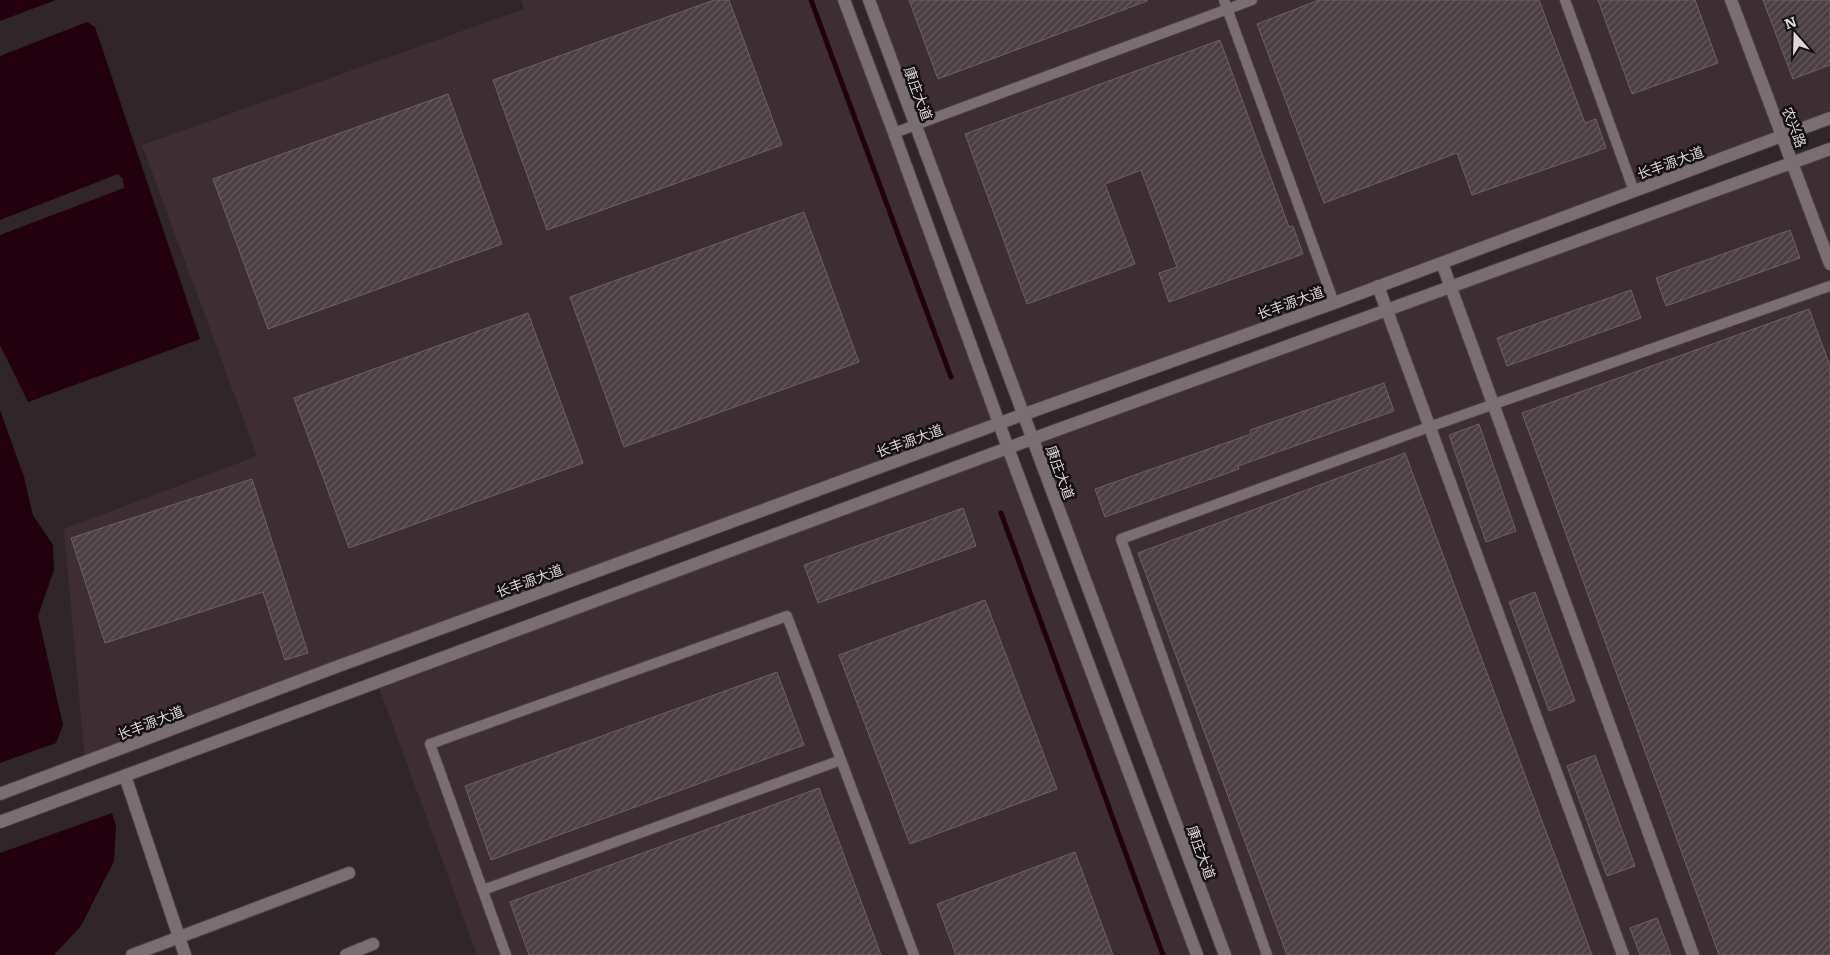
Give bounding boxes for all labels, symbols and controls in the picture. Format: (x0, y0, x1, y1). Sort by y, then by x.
north arrow (1770, 10, 1820, 60)
text: N (1781, 10, 1799, 33)
street label: 康庄大道 (900, 63, 938, 123)
street label: 农兴路 (1778, 104, 1812, 150)
street label: 长丰源大道 (1634, 141, 1706, 183)
street label: 长丰源大道 (1254, 281, 1326, 323)
street label: 长丰源大道 (873, 419, 945, 461)
street label: 康庄大道 (1042, 442, 1080, 502)
street label: 长丰源大道 (493, 559, 565, 601)
street label: 长丰源大道 (114, 700, 186, 744)
street label: 康庄大道 (1183, 822, 1221, 882)

